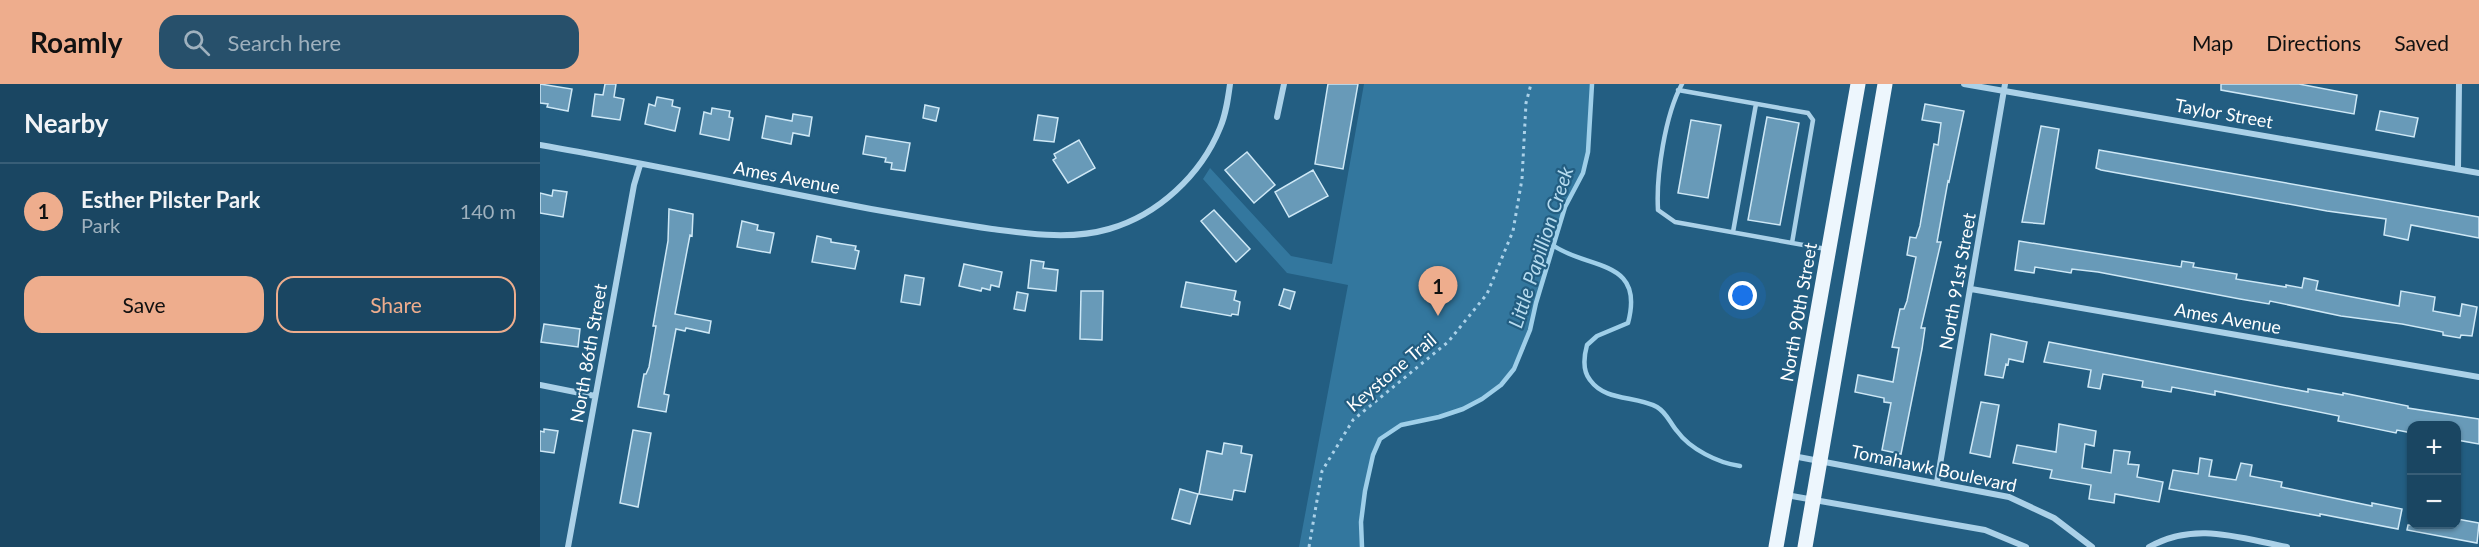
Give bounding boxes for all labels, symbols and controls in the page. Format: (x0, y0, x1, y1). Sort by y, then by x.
search box (159, 15, 579, 69)
text: Roamly (30, 25, 123, 59)
icon: search (180, 26, 213, 59)
text: Search here (228, 29, 341, 56)
text: Map (2192, 30, 2233, 55)
text: Directions (2266, 30, 2361, 55)
text: Saved (2394, 30, 2449, 55)
street label: Taylor Street (2173, 94, 2275, 133)
text: Nearby (24, 107, 109, 139)
street label: Ames Avenue (732, 156, 842, 198)
water label: Little Papillion Creek (1503, 163, 1578, 331)
text: Esther Pilster Park (81, 186, 260, 213)
text: 1 (38, 199, 49, 223)
text: 140 m (460, 199, 516, 223)
street label: North 91st Street (1934, 210, 1980, 351)
text: Park (81, 213, 120, 237)
street label: North 90th Street (1775, 240, 1821, 383)
pin: 1 (1418, 266, 1458, 316)
button: Save (24, 276, 264, 333)
button: Share (276, 276, 516, 333)
street label: North 86th Street (565, 281, 611, 424)
your location (1728, 281, 1757, 310)
street label: Ames Avenue (2173, 298, 2283, 338)
street label: Keystone Trail (1342, 328, 1440, 416)
map controls (2407, 421, 2461, 529)
button: + (2407, 421, 2461, 475)
street label: Tomahawk Boulevard (1849, 440, 2019, 496)
button: − (2407, 475, 2461, 529)

